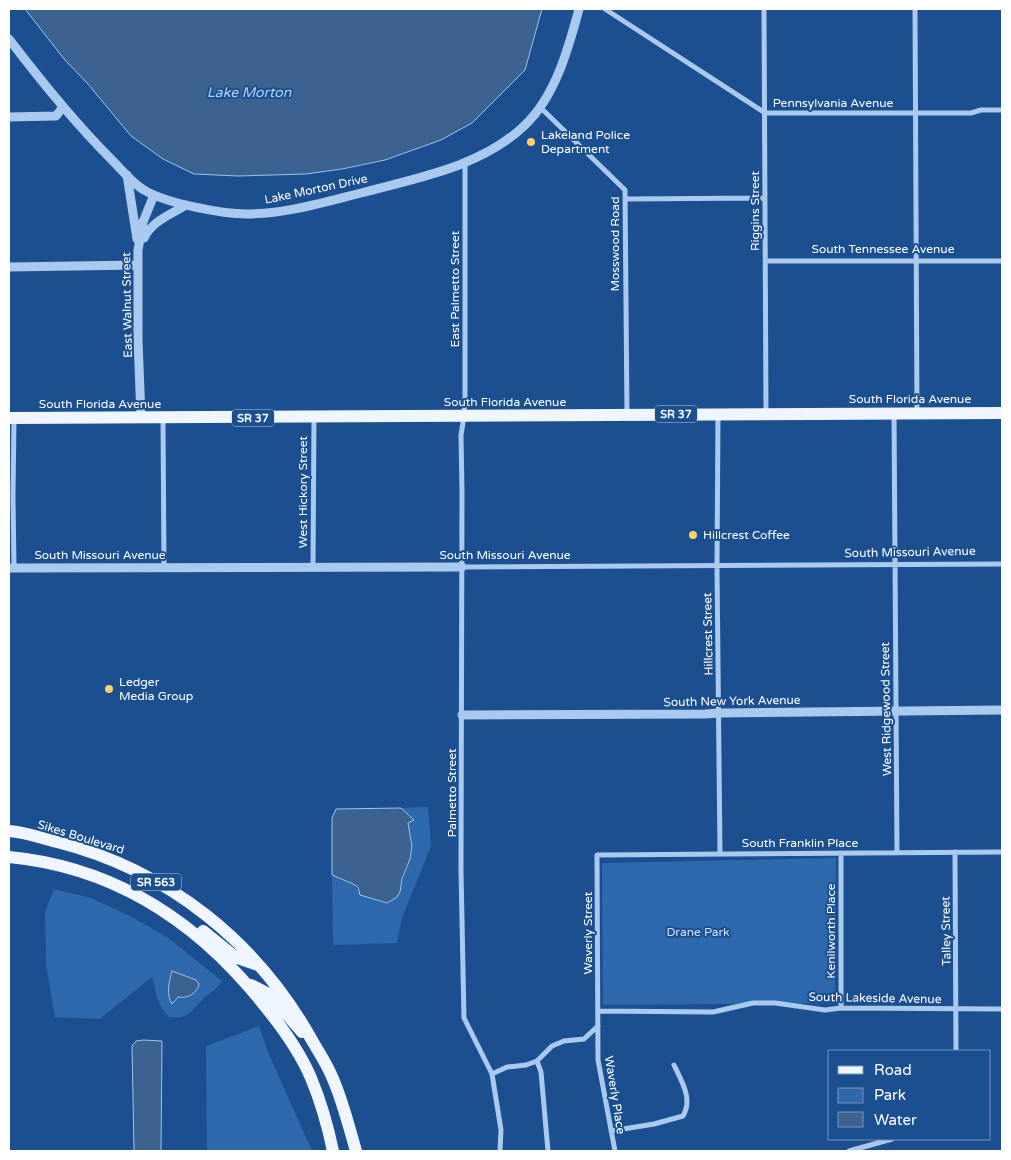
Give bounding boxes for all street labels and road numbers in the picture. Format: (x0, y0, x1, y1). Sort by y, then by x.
street label: Pennsylvania Avenue (773, 96, 893, 110)
street label: Lake Morton Drive (263, 171, 369, 207)
street label: Riggins Street (748, 171, 762, 251)
street label: Mosswood Road (608, 196, 622, 292)
street label: East Palmetto Street (448, 230, 462, 347)
street label: South Tennessee Avenue (812, 242, 955, 256)
street label: East Walnut Street (119, 252, 135, 358)
street label: South Florida Avenue (849, 392, 971, 406)
street label: South Florida Avenue (444, 395, 566, 409)
street label: South Florida Avenue (39, 397, 161, 411)
road number: SR 37 (655, 406, 697, 422)
road number: SR 37 (232, 409, 274, 426)
street label: West Hickory Street (296, 435, 310, 548)
street label: South Missouri Avenue (844, 544, 976, 560)
street label: South Missouri Avenue (34, 548, 166, 562)
street label: South Missouri Avenue (439, 548, 571, 562)
street label: Hillcrest Street (700, 592, 716, 676)
street label: West Ridgewood Street (878, 641, 894, 776)
street label: South New York Avenue (663, 693, 801, 709)
street label: Palmetto Street (445, 748, 459, 838)
street label: Sikes Boulevard (36, 817, 126, 857)
street label: South Franklin Place (742, 836, 858, 850)
road number: SR 563 (131, 874, 181, 890)
street label: Kenilworth Place (824, 883, 838, 979)
street label: Waverly Street (581, 891, 595, 974)
street label: Talley Street (938, 896, 954, 966)
street label: South Lakeside Avenue (808, 990, 942, 1006)
street label: Waverly Place (602, 1055, 628, 1135)

